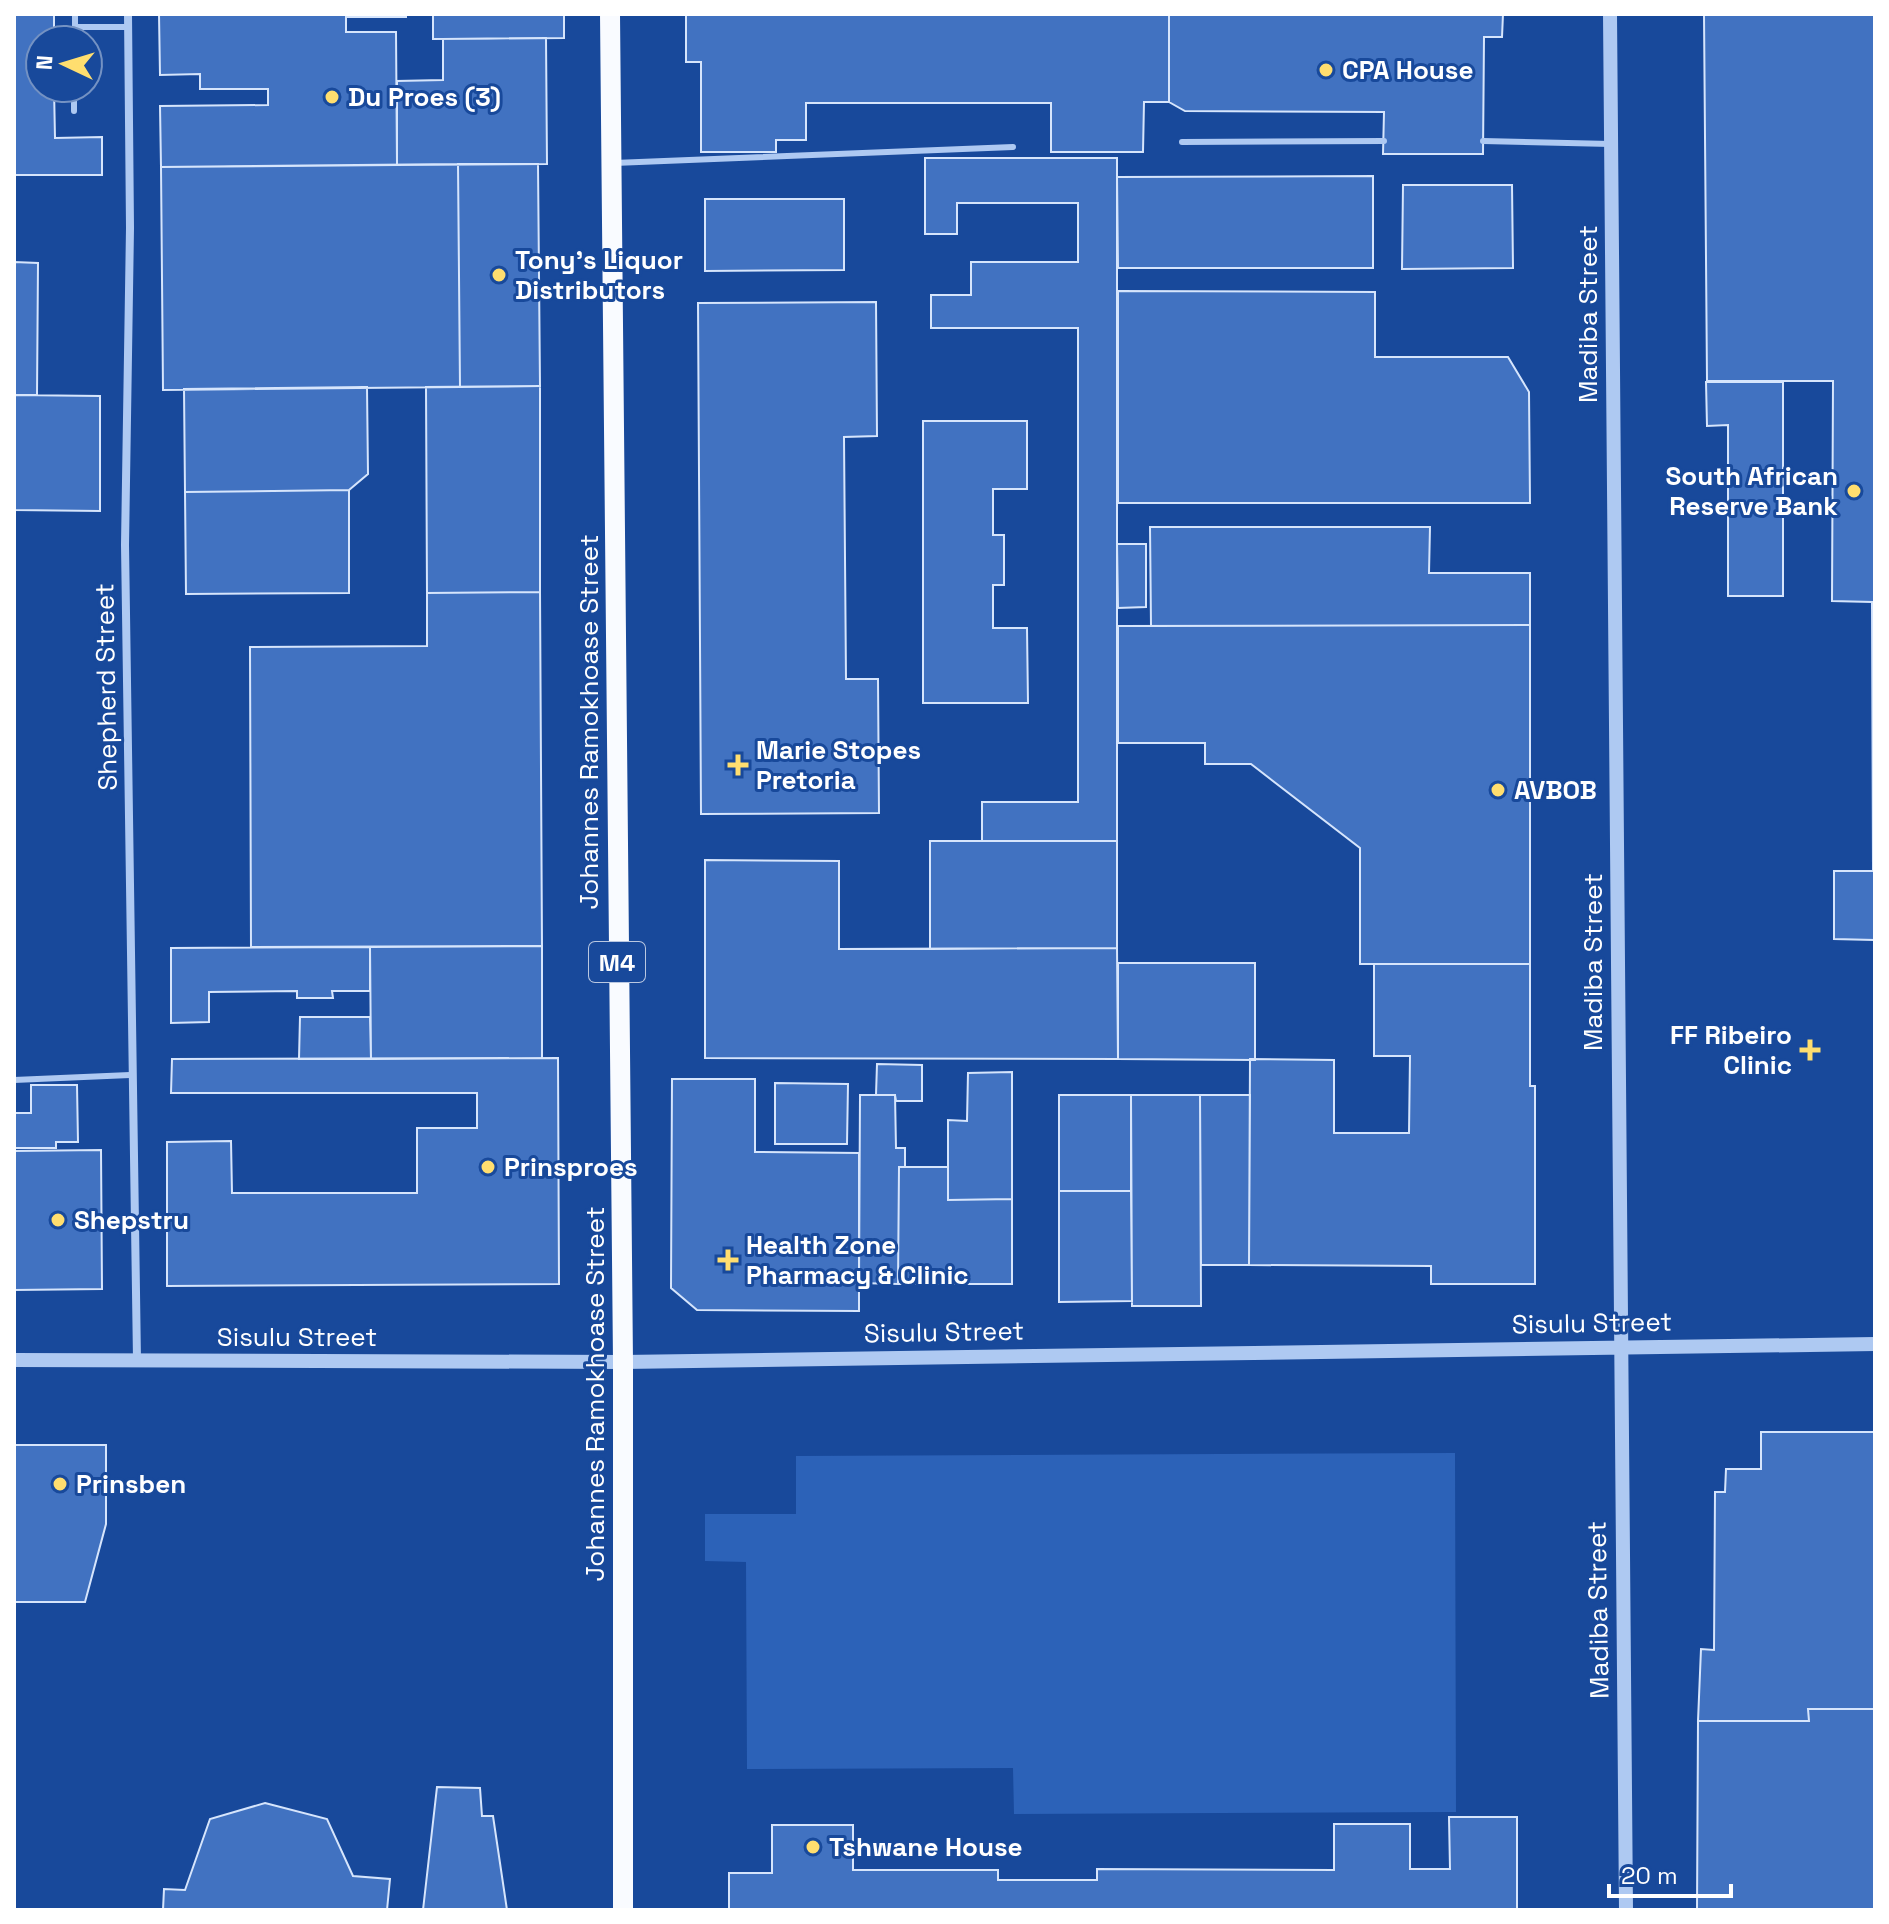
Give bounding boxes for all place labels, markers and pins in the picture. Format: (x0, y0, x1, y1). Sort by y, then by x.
place label: CPA House (1342, 53, 1473, 87)
marker: CPA House (1317, 61, 1335, 79)
place label: Du Proes (3) (348, 80, 501, 114)
marker: Du Proes (3) (323, 88, 341, 106)
place label: Tony's Liquor Distributors (515, 243, 683, 307)
marker: Tony's Liquor Distributors (490, 266, 508, 284)
place label: South African Reserve Bank (1666, 459, 1838, 523)
marker: South African Reserve Bank (1845, 482, 1863, 500)
place label: Marie Stopes Pretoria (756, 733, 921, 797)
marker: Marie Stopes Pretoria (727, 754, 749, 776)
place label: AVBOB (1514, 773, 1597, 807)
marker: AVBOB (1489, 781, 1507, 799)
place label: FF Ribeiro Clinic (1670, 1018, 1792, 1082)
marker: FF Ribeiro Clinic (1799, 1039, 1821, 1061)
place label: Prinsproes (504, 1150, 638, 1184)
marker: Prinsproes (479, 1158, 497, 1176)
place label: Shepstru (74, 1203, 189, 1237)
marker: Shepstru (49, 1211, 67, 1229)
place label: Health Zone Pharmacy & Clinic (746, 1228, 969, 1292)
marker: Health Zone Pharmacy & Clinic (717, 1249, 739, 1271)
place label: Prinsben (76, 1467, 186, 1501)
marker: Prinsben (51, 1475, 69, 1493)
place label: Tshwane House (829, 1830, 1023, 1864)
marker: Tshwane House (804, 1838, 822, 1856)

